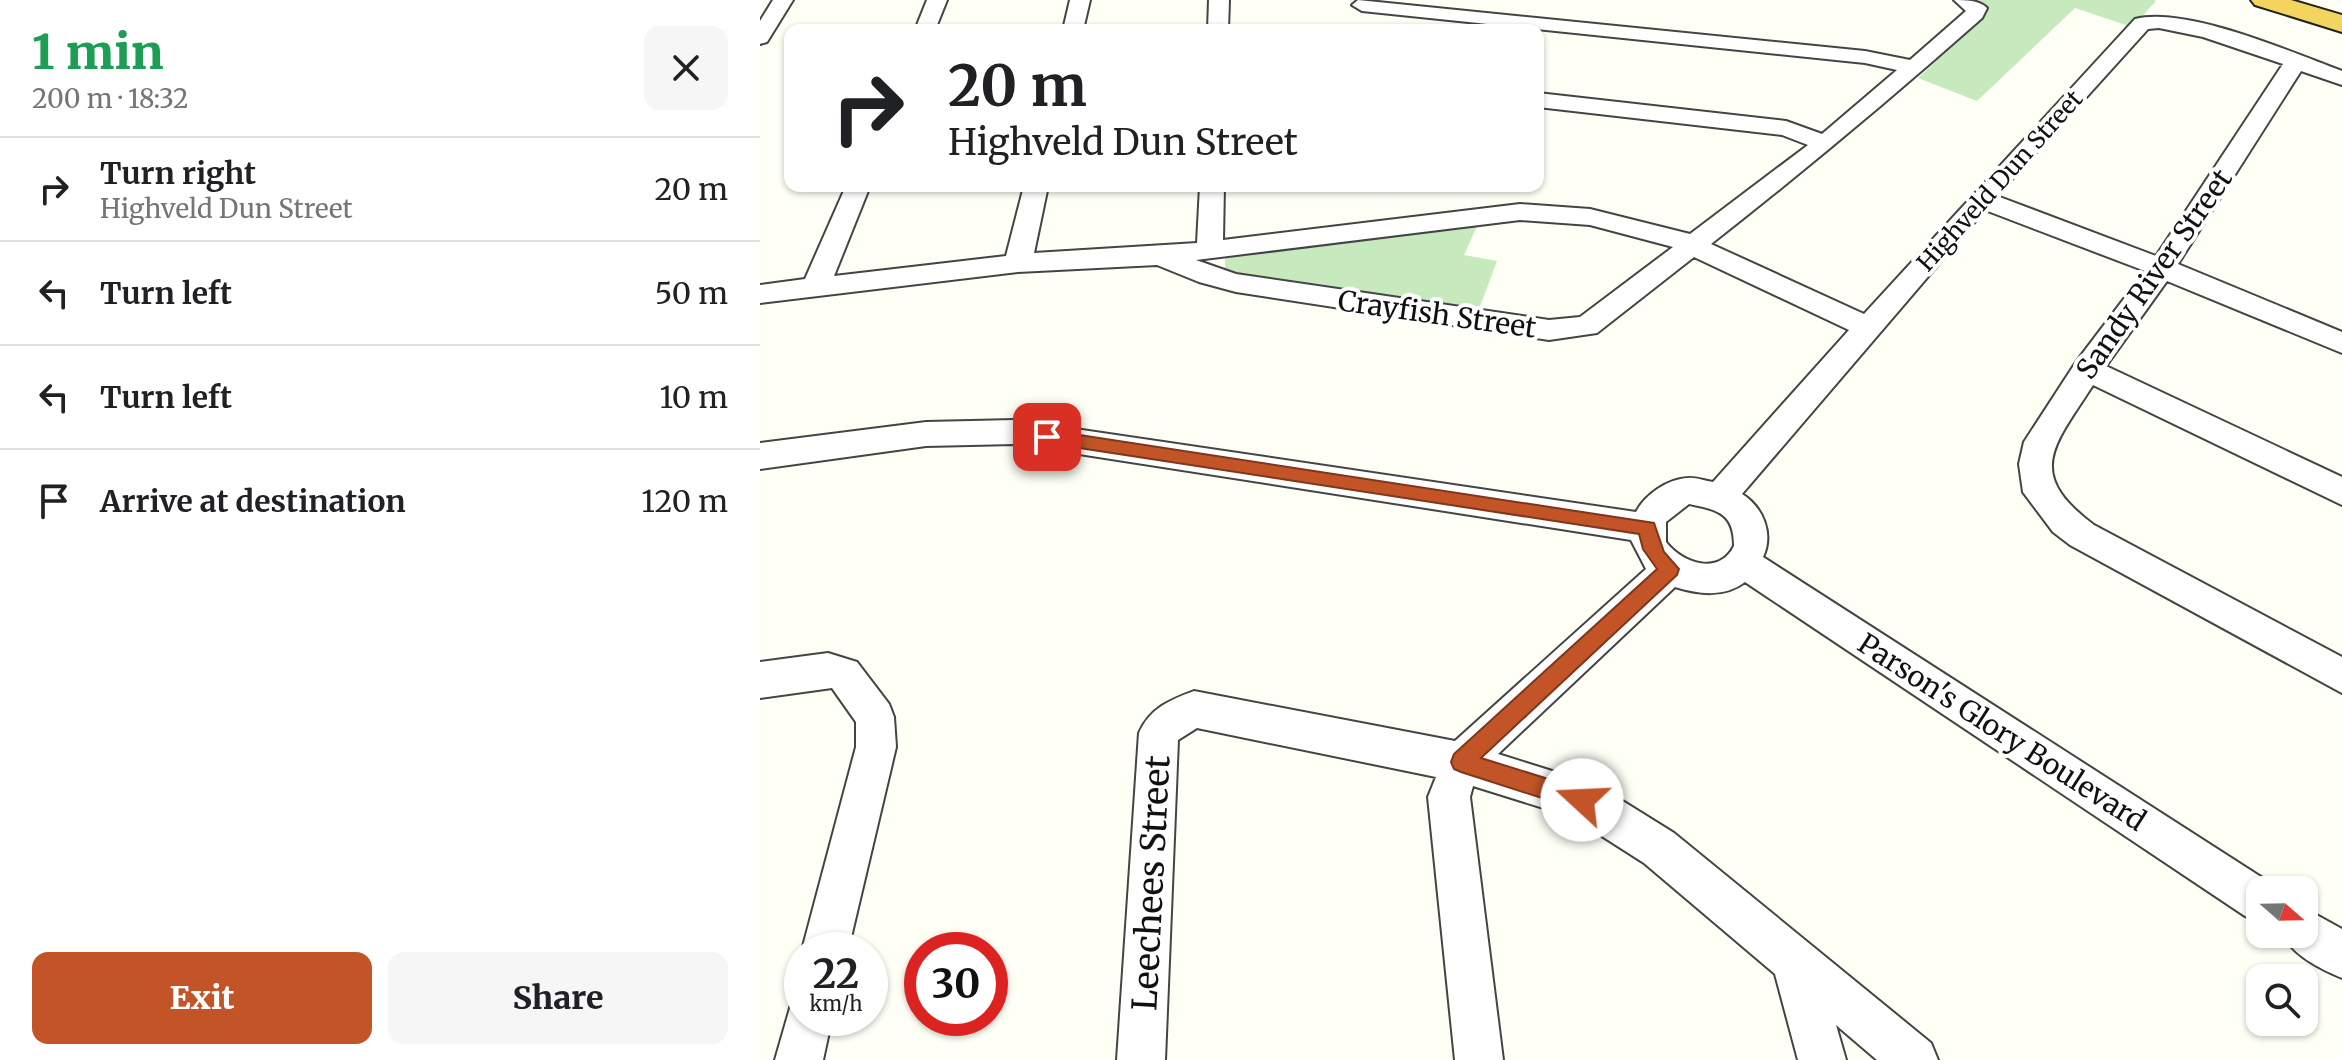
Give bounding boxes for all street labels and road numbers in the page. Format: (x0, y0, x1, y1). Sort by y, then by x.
street label: Highveld Dun Street (1910, 83, 2090, 278)
street label: Sandy River Street (2068, 162, 2240, 386)
street label: Crayfish Street (1336, 282, 1538, 346)
street label: Parson's Glory Boulevard (1851, 625, 2153, 839)
street label: Leechees Street (1123, 754, 1179, 1012)

